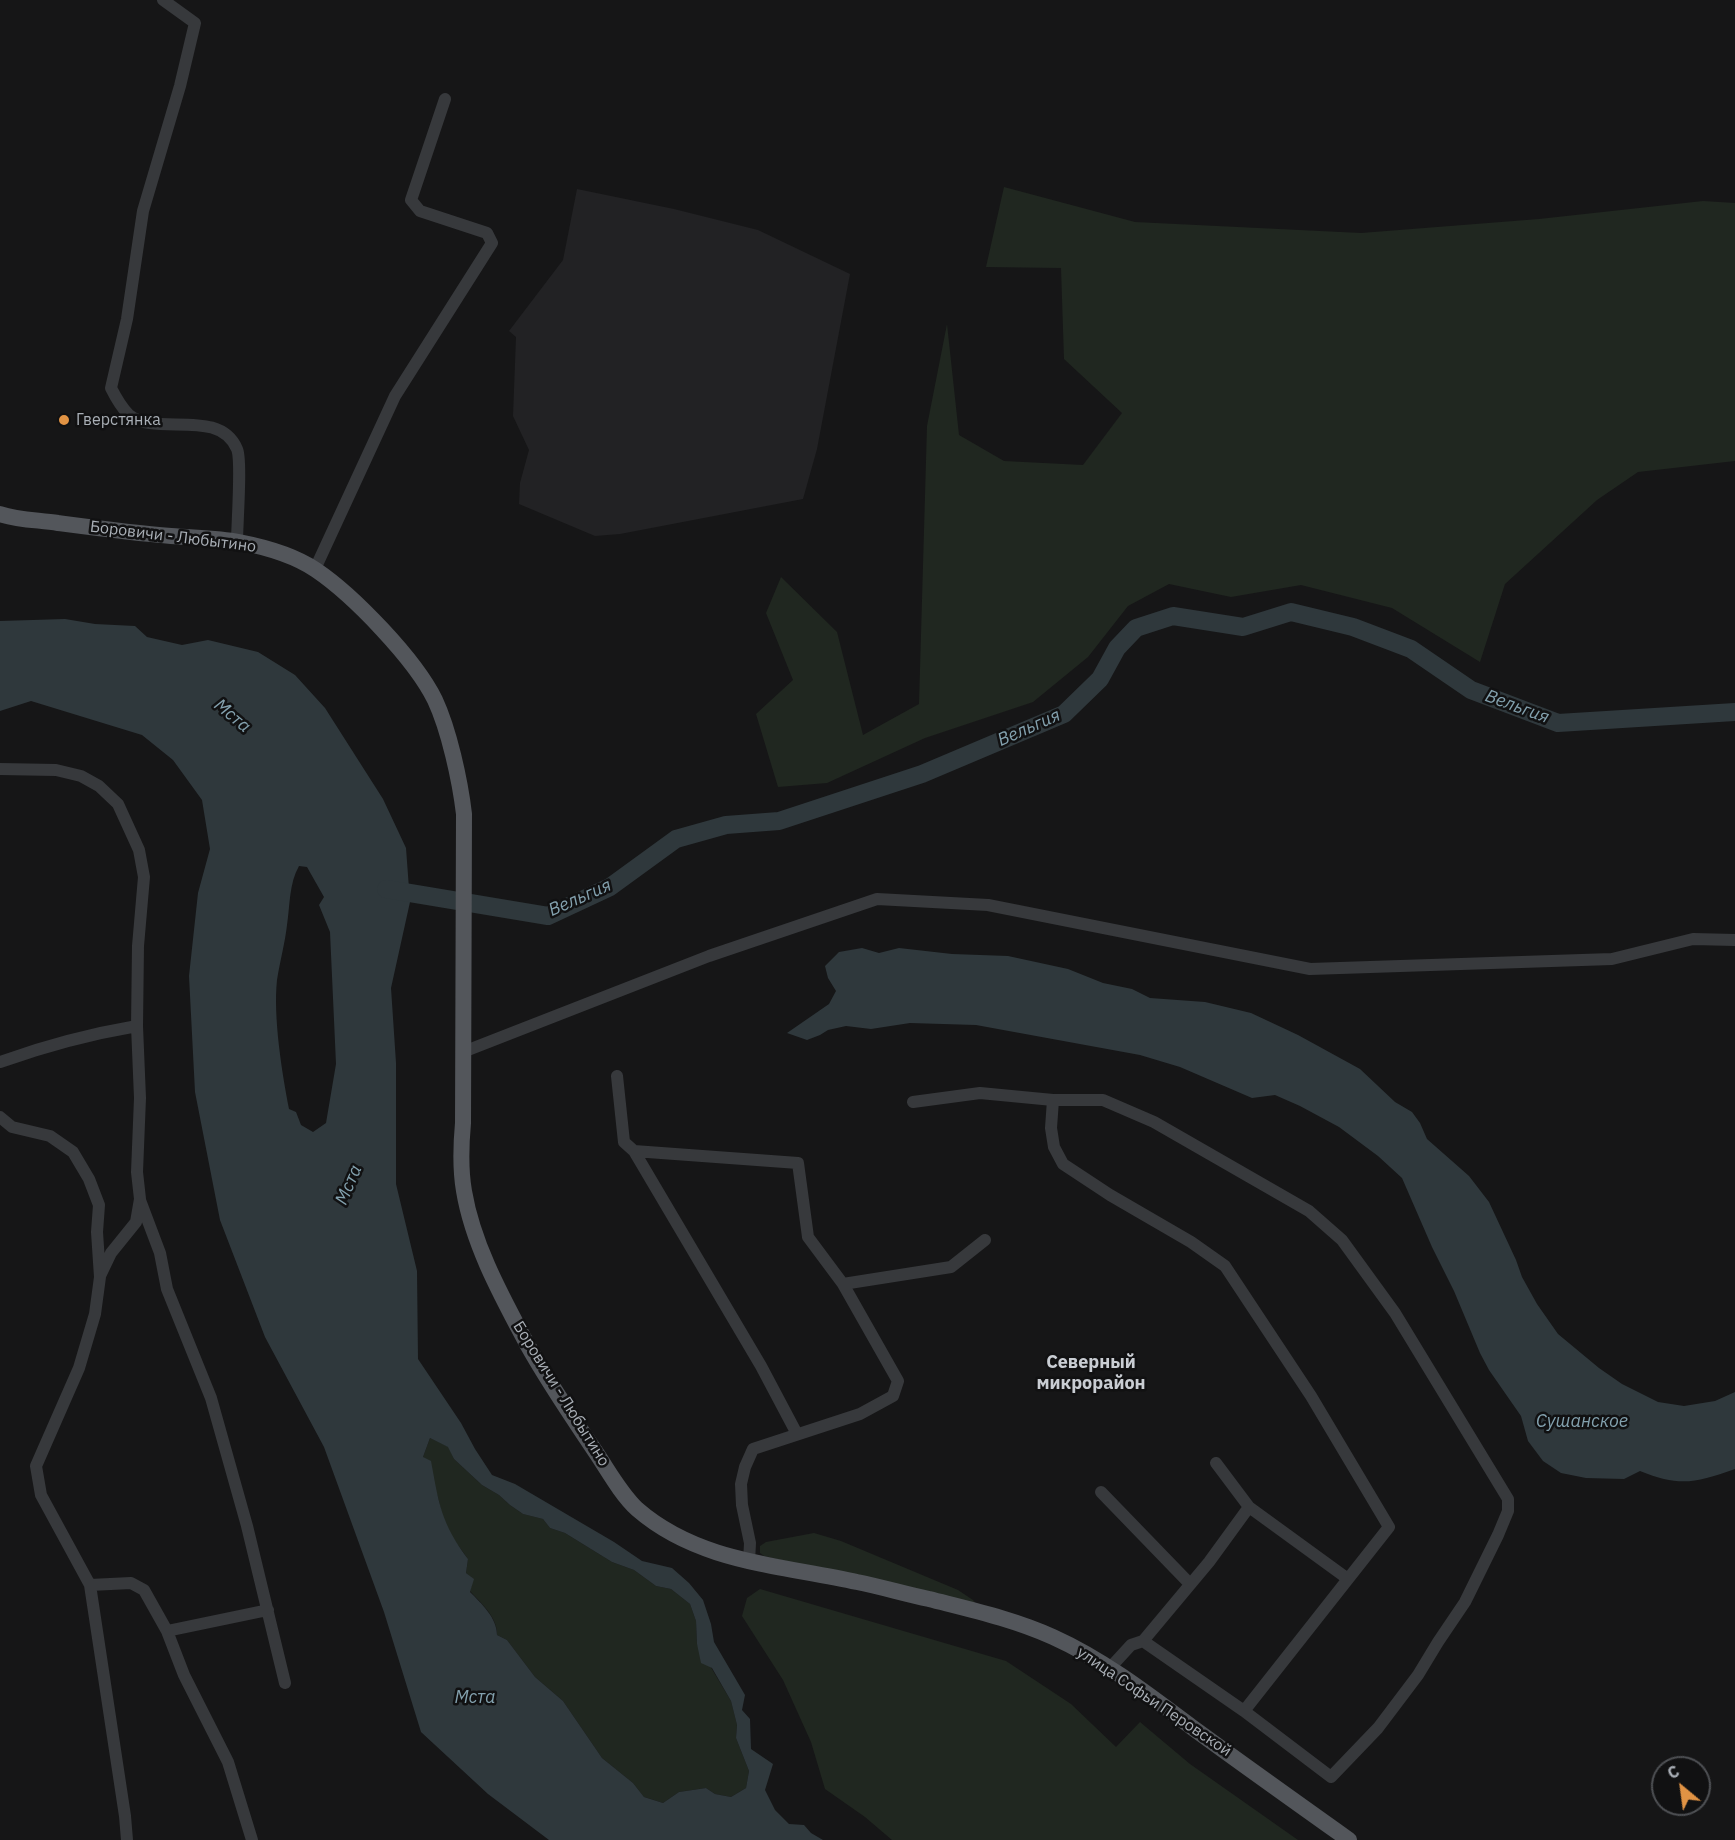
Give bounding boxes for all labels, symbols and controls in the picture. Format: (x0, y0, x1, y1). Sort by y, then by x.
place label: Гверстянка (76, 410, 161, 430)
marker: Гверстянка (57, 413, 71, 427)
street label: Боровичи - Любытино (89, 517, 257, 557)
water label: Вельгия (1482, 685, 1552, 729)
water label: Мста (209, 694, 255, 738)
water label: Вельгия (994, 705, 1064, 751)
water label: Вельгия (545, 875, 615, 921)
water label: Мста (331, 1162, 367, 1208)
street label: Боровичи - Любытино (509, 1318, 613, 1470)
district label: Северный микрорайон (1036, 1352, 1146, 1394)
water label: Сушанское (1536, 1411, 1628, 1433)
street label: улица Софьи Перовской (1073, 1643, 1235, 1761)
water label: Мста (454, 1687, 496, 1709)
north arrow (1651, 1756, 1711, 1816)
text: С (1664, 1761, 1683, 1783)

